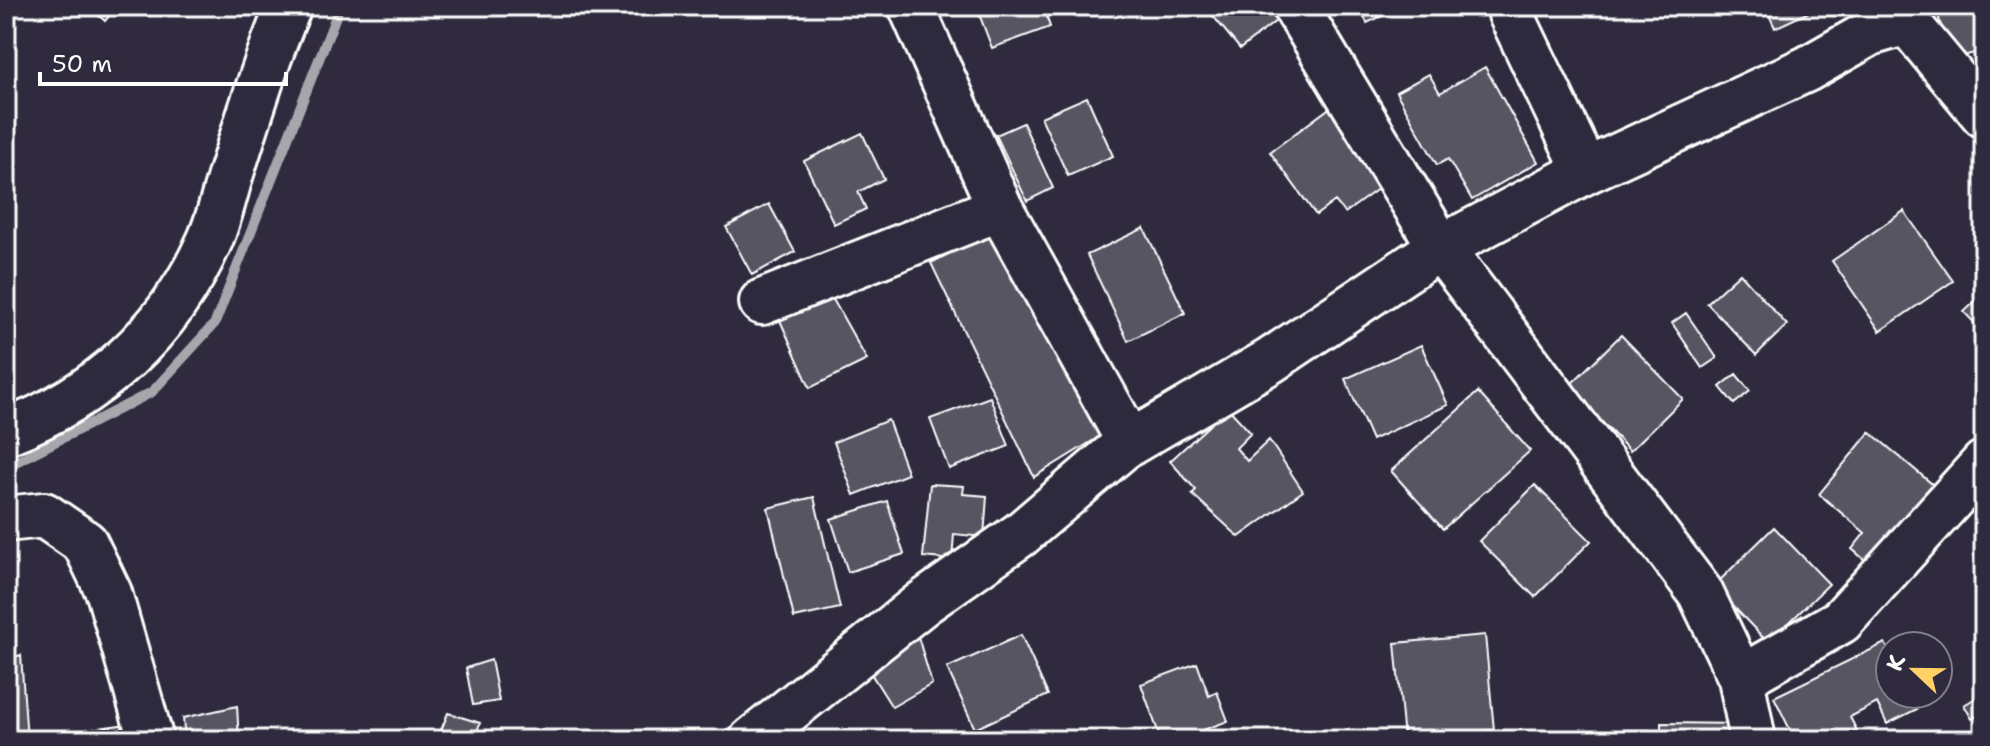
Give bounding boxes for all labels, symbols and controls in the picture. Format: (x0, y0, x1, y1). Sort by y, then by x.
scale bar (40, 36, 286, 86)
text: 50 m (52, 48, 112, 80)
north arrow (1874, 630, 1954, 710)
text: K (1880, 650, 1912, 675)

